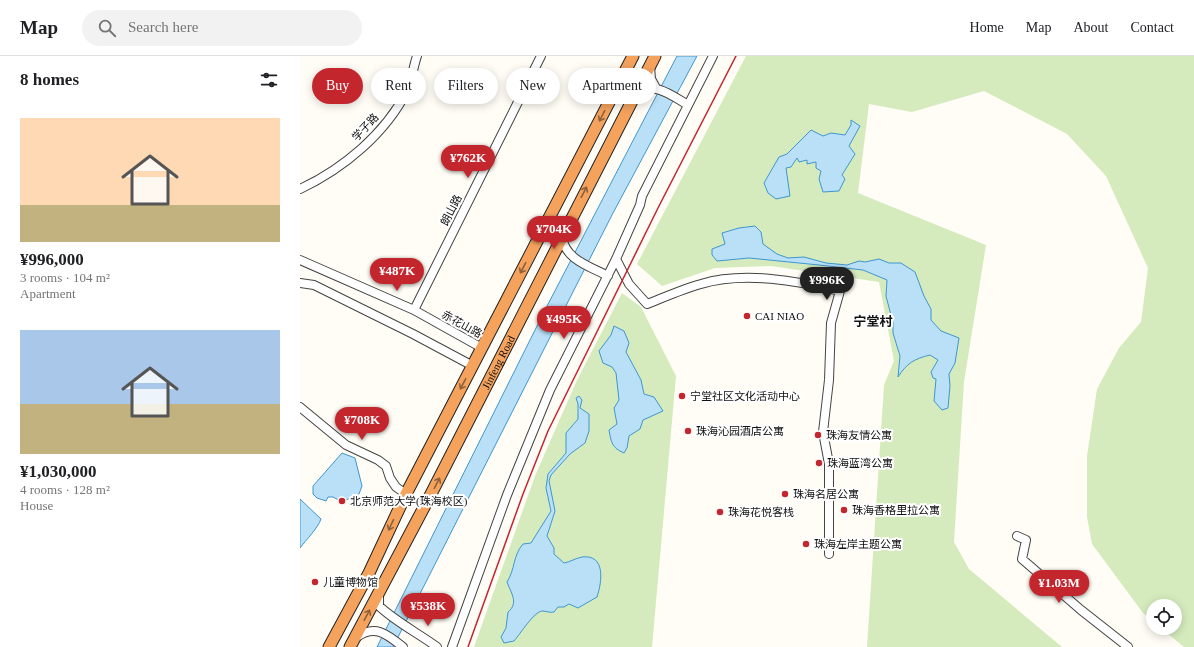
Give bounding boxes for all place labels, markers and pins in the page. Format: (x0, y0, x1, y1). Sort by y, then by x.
pin: ¥762K (440, 145, 496, 179)
pin: ¥704K (526, 216, 582, 250)
pin: ¥487K (369, 258, 425, 292)
pin: ¥996K (799, 267, 855, 301)
pin: ¥495K (536, 306, 592, 340)
place label: CAI NIAO (755, 310, 804, 322)
marker: CAI NIAO (742, 311, 752, 321)
place label: 宁堂社区文化活动中心 (690, 390, 800, 402)
marker: 宁堂社区文化活动中心 (677, 391, 687, 401)
pin: ¥708K (334, 407, 390, 441)
place label: 珠海沁园酒店公寓 (696, 425, 784, 437)
marker: 珠海沁园酒店公寓 (683, 426, 693, 436)
place label: 珠海友情公寓 (826, 429, 892, 441)
marker: 珠海友情公寓 (813, 430, 823, 440)
place label: 珠海蓝湾公寓 (827, 457, 893, 469)
marker: 珠海蓝湾公寓 (814, 458, 824, 468)
place label: 珠海名居公寓 (793, 488, 859, 500)
marker: 珠海名居公寓 (780, 489, 790, 499)
place label: 北京师范大学(珠海校区) (350, 495, 468, 508)
marker: 北京师范大学(珠海校区) (337, 496, 347, 506)
place label: 珠海香格里拉公寓 (852, 504, 940, 516)
marker: 珠海香格里拉公寓 (839, 505, 849, 515)
place label: 珠海花悦客栈 (728, 506, 794, 518)
marker: 珠海花悦客栈 (715, 507, 725, 517)
place label: 珠海左岸主题公寓 (814, 538, 902, 550)
marker: 珠海左岸主题公寓 (801, 539, 811, 549)
pin: ¥1.03M (1026, 570, 1092, 604)
place label: 儿童博物馆 (323, 576, 378, 588)
marker: 儿童博物馆 (310, 577, 320, 587)
pin: ¥538K (400, 593, 456, 627)

